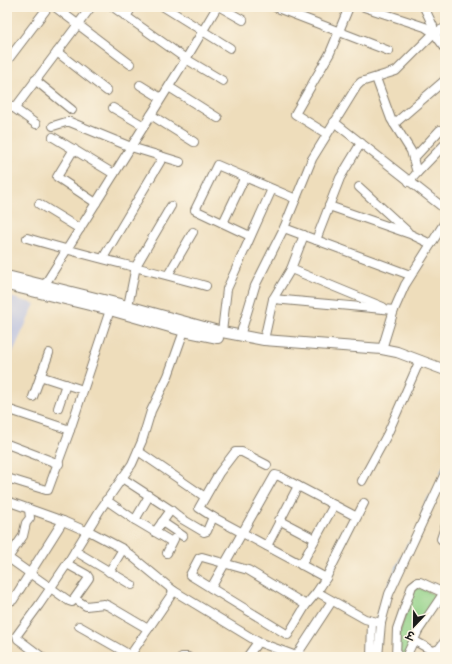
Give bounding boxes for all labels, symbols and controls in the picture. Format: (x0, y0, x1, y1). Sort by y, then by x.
north arrow (394, 606, 434, 646)
text: उ (403, 627, 417, 644)

